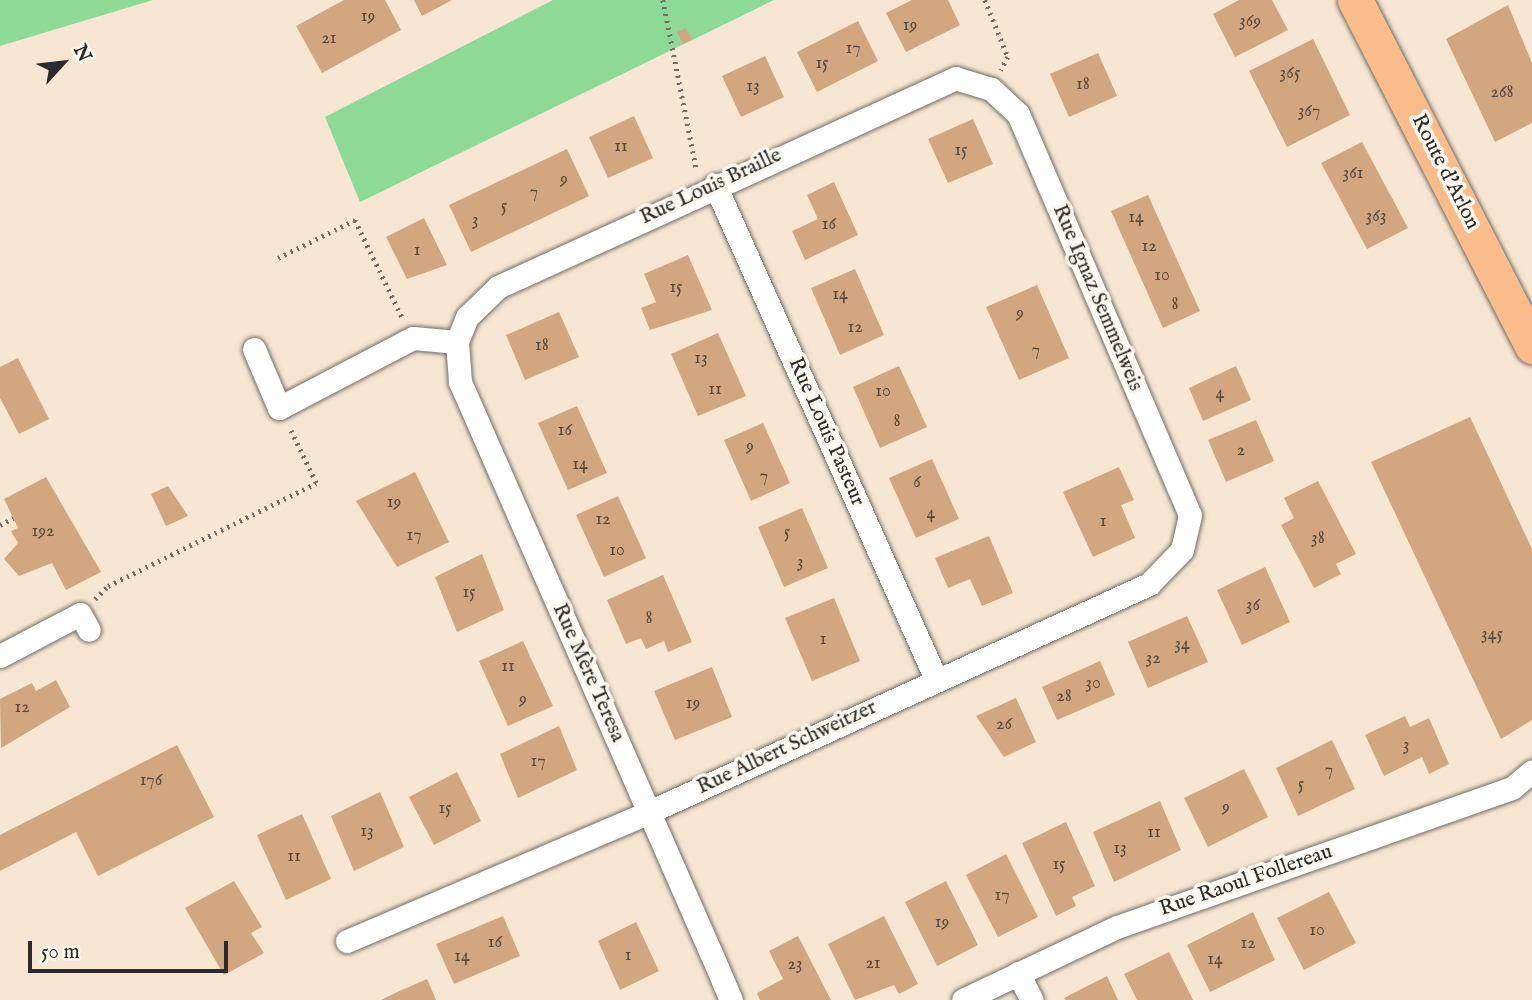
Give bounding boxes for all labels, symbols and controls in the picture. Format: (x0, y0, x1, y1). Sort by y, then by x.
house number: 19 (361, 6, 375, 28)
house number: 369 (1239, 11, 1261, 33)
house number: 19 (903, 15, 917, 37)
north arrow (28, 28, 98, 98)
house number: 21 (321, 28, 337, 50)
house number: 17 (845, 38, 861, 60)
text: N (67, 41, 96, 66)
house number: 15 (815, 53, 829, 75)
house number: 365 (1280, 63, 1300, 85)
house number: 18 (1076, 74, 1090, 96)
house number: 13 (746, 76, 760, 98)
house number: 268 (1490, 82, 1514, 104)
house number: 367 (1298, 101, 1320, 123)
street label: Route d'Arlon (1405, 110, 1485, 234)
house number: 11 (614, 136, 628, 158)
house number: 15 (954, 140, 968, 162)
street label: Rue Louis Braille (636, 143, 786, 231)
house number: 361 (1343, 163, 1363, 185)
house number: 9 (560, 169, 568, 191)
house number: 7 (530, 182, 538, 204)
house number: 5 (501, 196, 507, 218)
street label: Rue Ignaz Semmelweis (1046, 201, 1148, 395)
house number: 363 (1365, 206, 1387, 228)
house number: 14 (1128, 207, 1144, 229)
house number: 3 (472, 210, 478, 232)
house number: 16 (822, 214, 836, 236)
house number: 12 (1141, 236, 1157, 258)
house number: 1 (414, 240, 420, 262)
house number: 10 (1154, 265, 1170, 287)
house number: 15 (669, 277, 683, 299)
house number: 14 (832, 284, 848, 306)
house number: 8 (1171, 294, 1179, 316)
house number: 9 (1016, 303, 1024, 325)
house number: 12 (847, 317, 863, 339)
house number: 18 (535, 335, 549, 357)
house number: 7 (1032, 340, 1040, 362)
house number: 13 (694, 348, 708, 370)
street label: Rue Louis Pasteur (782, 354, 870, 510)
house number: 11 (708, 379, 722, 401)
house number: 10 (875, 381, 891, 403)
house number: 4 (1216, 383, 1224, 405)
house number: 8 (893, 411, 901, 433)
house number: 16 (558, 420, 572, 442)
house number: 9 (746, 436, 754, 458)
house number: 2 (1237, 440, 1245, 462)
house number: 14 (572, 454, 588, 476)
house number: 7 (760, 466, 768, 488)
house number: 6 (913, 472, 921, 494)
house number: 19 (387, 492, 401, 514)
house number: 4 (927, 503, 935, 525)
house number: 12 (595, 509, 611, 531)
house number: 1 (1100, 511, 1106, 533)
house number: 192 (31, 521, 55, 543)
house number: 5 (784, 522, 790, 544)
house number: 17 (406, 525, 422, 547)
house number: 38 (1311, 528, 1325, 550)
house number: 10 (609, 540, 625, 562)
house number: 3 (797, 552, 803, 574)
house number: 15 (462, 582, 476, 604)
house number: 36 (1246, 595, 1260, 617)
street label: Rue Mère Teresa (546, 600, 630, 746)
house number: 8 (645, 608, 653, 630)
house number: 345 (1481, 624, 1503, 646)
house number: 1 (820, 629, 826, 651)
house number: 34 (1174, 634, 1190, 656)
house number: 32 (1145, 648, 1161, 670)
house number: 11 (501, 656, 515, 678)
house number: 30 (1085, 673, 1101, 695)
house number: 28 (1056, 686, 1072, 708)
house number: 9 (519, 689, 527, 711)
house number: 19 (686, 693, 700, 715)
street label: Rue Albert Schweitzer (693, 695, 881, 801)
house number: 12 (14, 697, 30, 719)
house number: 26 (996, 714, 1012, 736)
house number: 3 (1403, 735, 1409, 757)
house number: 17 (530, 751, 546, 773)
house number: 7 (1325, 760, 1333, 782)
house number: 176 (140, 770, 162, 792)
house number: 5 (1298, 774, 1304, 796)
house number: 9 (1222, 797, 1230, 819)
house number: 15 (438, 798, 452, 820)
house number: 13 (360, 821, 374, 843)
house number: 11 (1147, 822, 1161, 844)
house number: 13 (1113, 838, 1127, 860)
street label: Rue Raoul Follereau (1156, 840, 1336, 922)
house number: 11 (287, 846, 301, 868)
house number: 15 (1052, 854, 1066, 876)
house number: 17 (994, 885, 1010, 907)
house number: 19 (935, 912, 949, 934)
house number: 10 (1309, 920, 1325, 942)
scale bar (32, 926, 231, 970)
house number: 16 (488, 932, 502, 954)
house number: 12 (1240, 933, 1256, 955)
text: 50 m (41, 939, 80, 966)
house number: 1 (625, 945, 631, 967)
house number: 14 (454, 946, 470, 968)
house number: 14 (1207, 949, 1223, 971)
house number: 21 (865, 953, 881, 975)
house number: 23 (787, 954, 803, 976)

